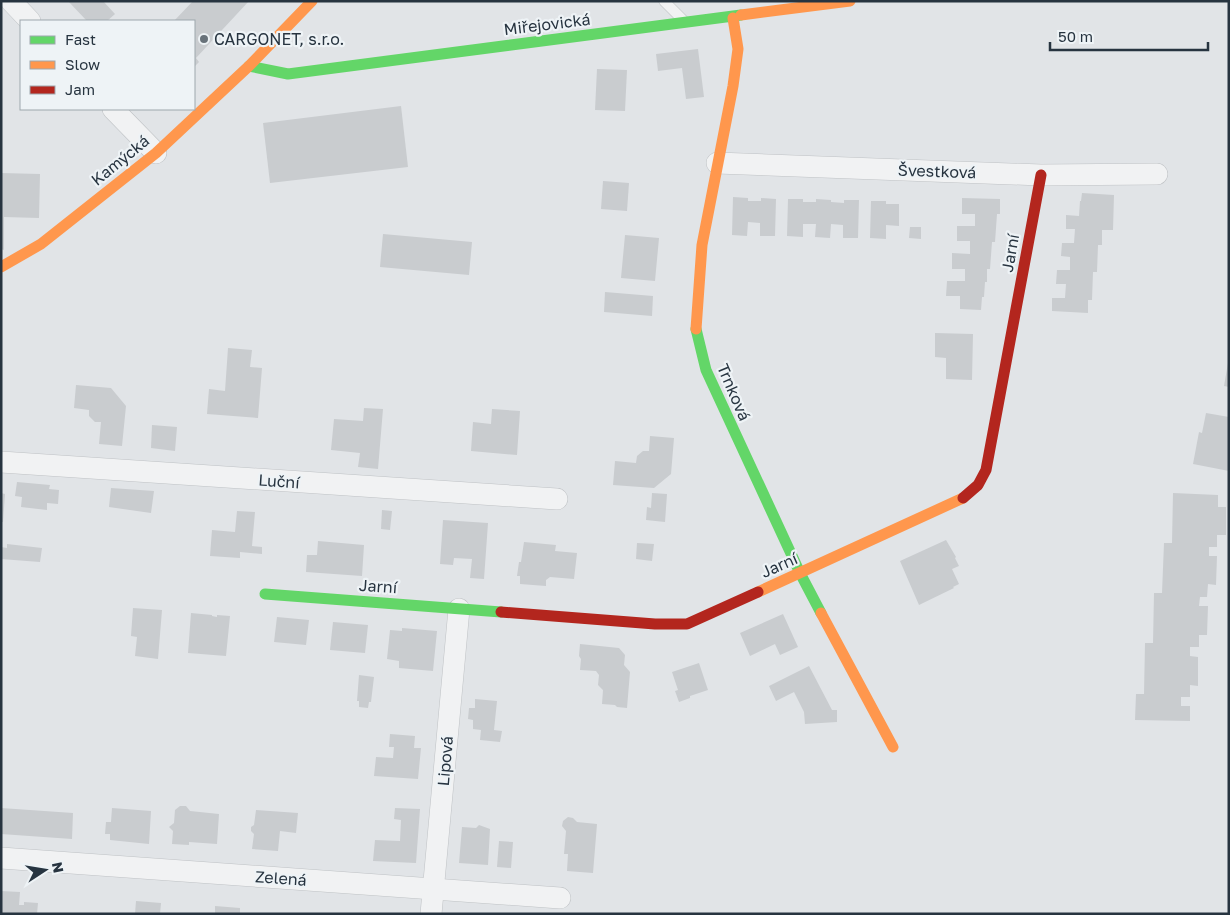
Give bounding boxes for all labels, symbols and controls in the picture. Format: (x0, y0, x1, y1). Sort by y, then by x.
street label: Miřejovická (503, 9, 591, 39)
legend (20, 20, 195, 110)
scale bar (1050, 20, 1208, 52)
text: 50 m (1058, 27, 1093, 45)
place label: CARGONET, s.r.o. (214, 29, 344, 49)
text: Fast (65, 30, 96, 48)
marker: CARGONET, s.r.o. (198, 33, 210, 45)
text: Slow (65, 55, 100, 73)
text: Jam (65, 80, 95, 98)
street label: Kamýcká (87, 131, 153, 189)
street label: Švestková (897, 160, 977, 182)
street label: Jarní (997, 231, 1023, 274)
street label: Trnková (713, 360, 755, 424)
street label: Luční (258, 470, 302, 493)
street label: Jarní (757, 547, 802, 582)
street label: Jarní (358, 575, 399, 597)
street label: Lipová (433, 735, 457, 787)
north arrow (20, 845, 70, 895)
text: N (49, 860, 68, 874)
street label: Zelená (255, 866, 307, 890)

